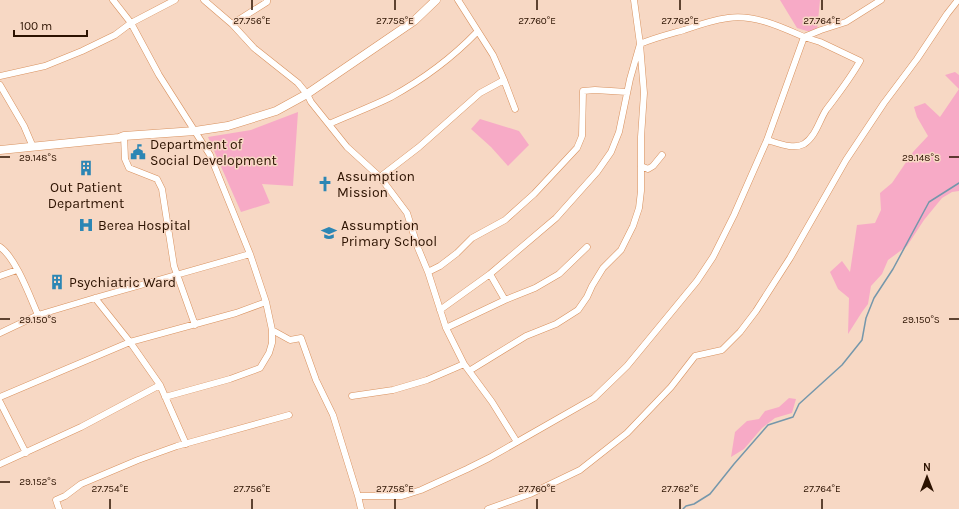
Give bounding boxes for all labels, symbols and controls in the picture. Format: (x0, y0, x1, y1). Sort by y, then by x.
scale bar (14, 12, 87, 38)
text: 27.756°E (233, 15, 271, 27)
text: 27.758°E (376, 15, 414, 27)
text: 27.760°E (518, 15, 556, 27)
text: 27.762°E (661, 15, 699, 27)
text: 27.764°E (803, 15, 841, 27)
text: 100 m (20, 19, 52, 33)
place label: Department of Social Development (150, 136, 277, 169)
public building icon: Department of Social Development (129, 143, 147, 161)
text: 29.148°S (19, 152, 57, 164)
text: 29.148°S (902, 152, 940, 164)
building icon: Out Patient Department (77, 159, 95, 177)
place label: Assumption Mission (337, 168, 415, 201)
church icon: Assumption Mission (316, 175, 334, 193)
place label: Out Patient Department (48, 179, 124, 212)
hospital icon: Berea Hospital (77, 216, 95, 234)
place label: Berea Hospital (98, 217, 191, 234)
place label: Assumption Primary School (341, 217, 437, 250)
school or university icon: Assumption Primary School (320, 224, 338, 242)
building icon: Psychiatric Ward (48, 273, 66, 291)
place label: Psychiatric Ward (69, 274, 176, 291)
text: 29.150°S (19, 314, 57, 326)
text: 29.150°S (902, 314, 940, 326)
north arrow (907, 457, 947, 497)
text: N (923, 461, 931, 474)
text: 29.152°S (19, 476, 57, 488)
text: 27.754°E (91, 483, 129, 495)
text: 27.756°E (233, 483, 271, 495)
text: 27.758°E (376, 483, 414, 495)
text: 27.760°E (518, 483, 556, 495)
text: 27.762°E (661, 483, 699, 495)
text: 27.764°E (803, 483, 841, 495)

